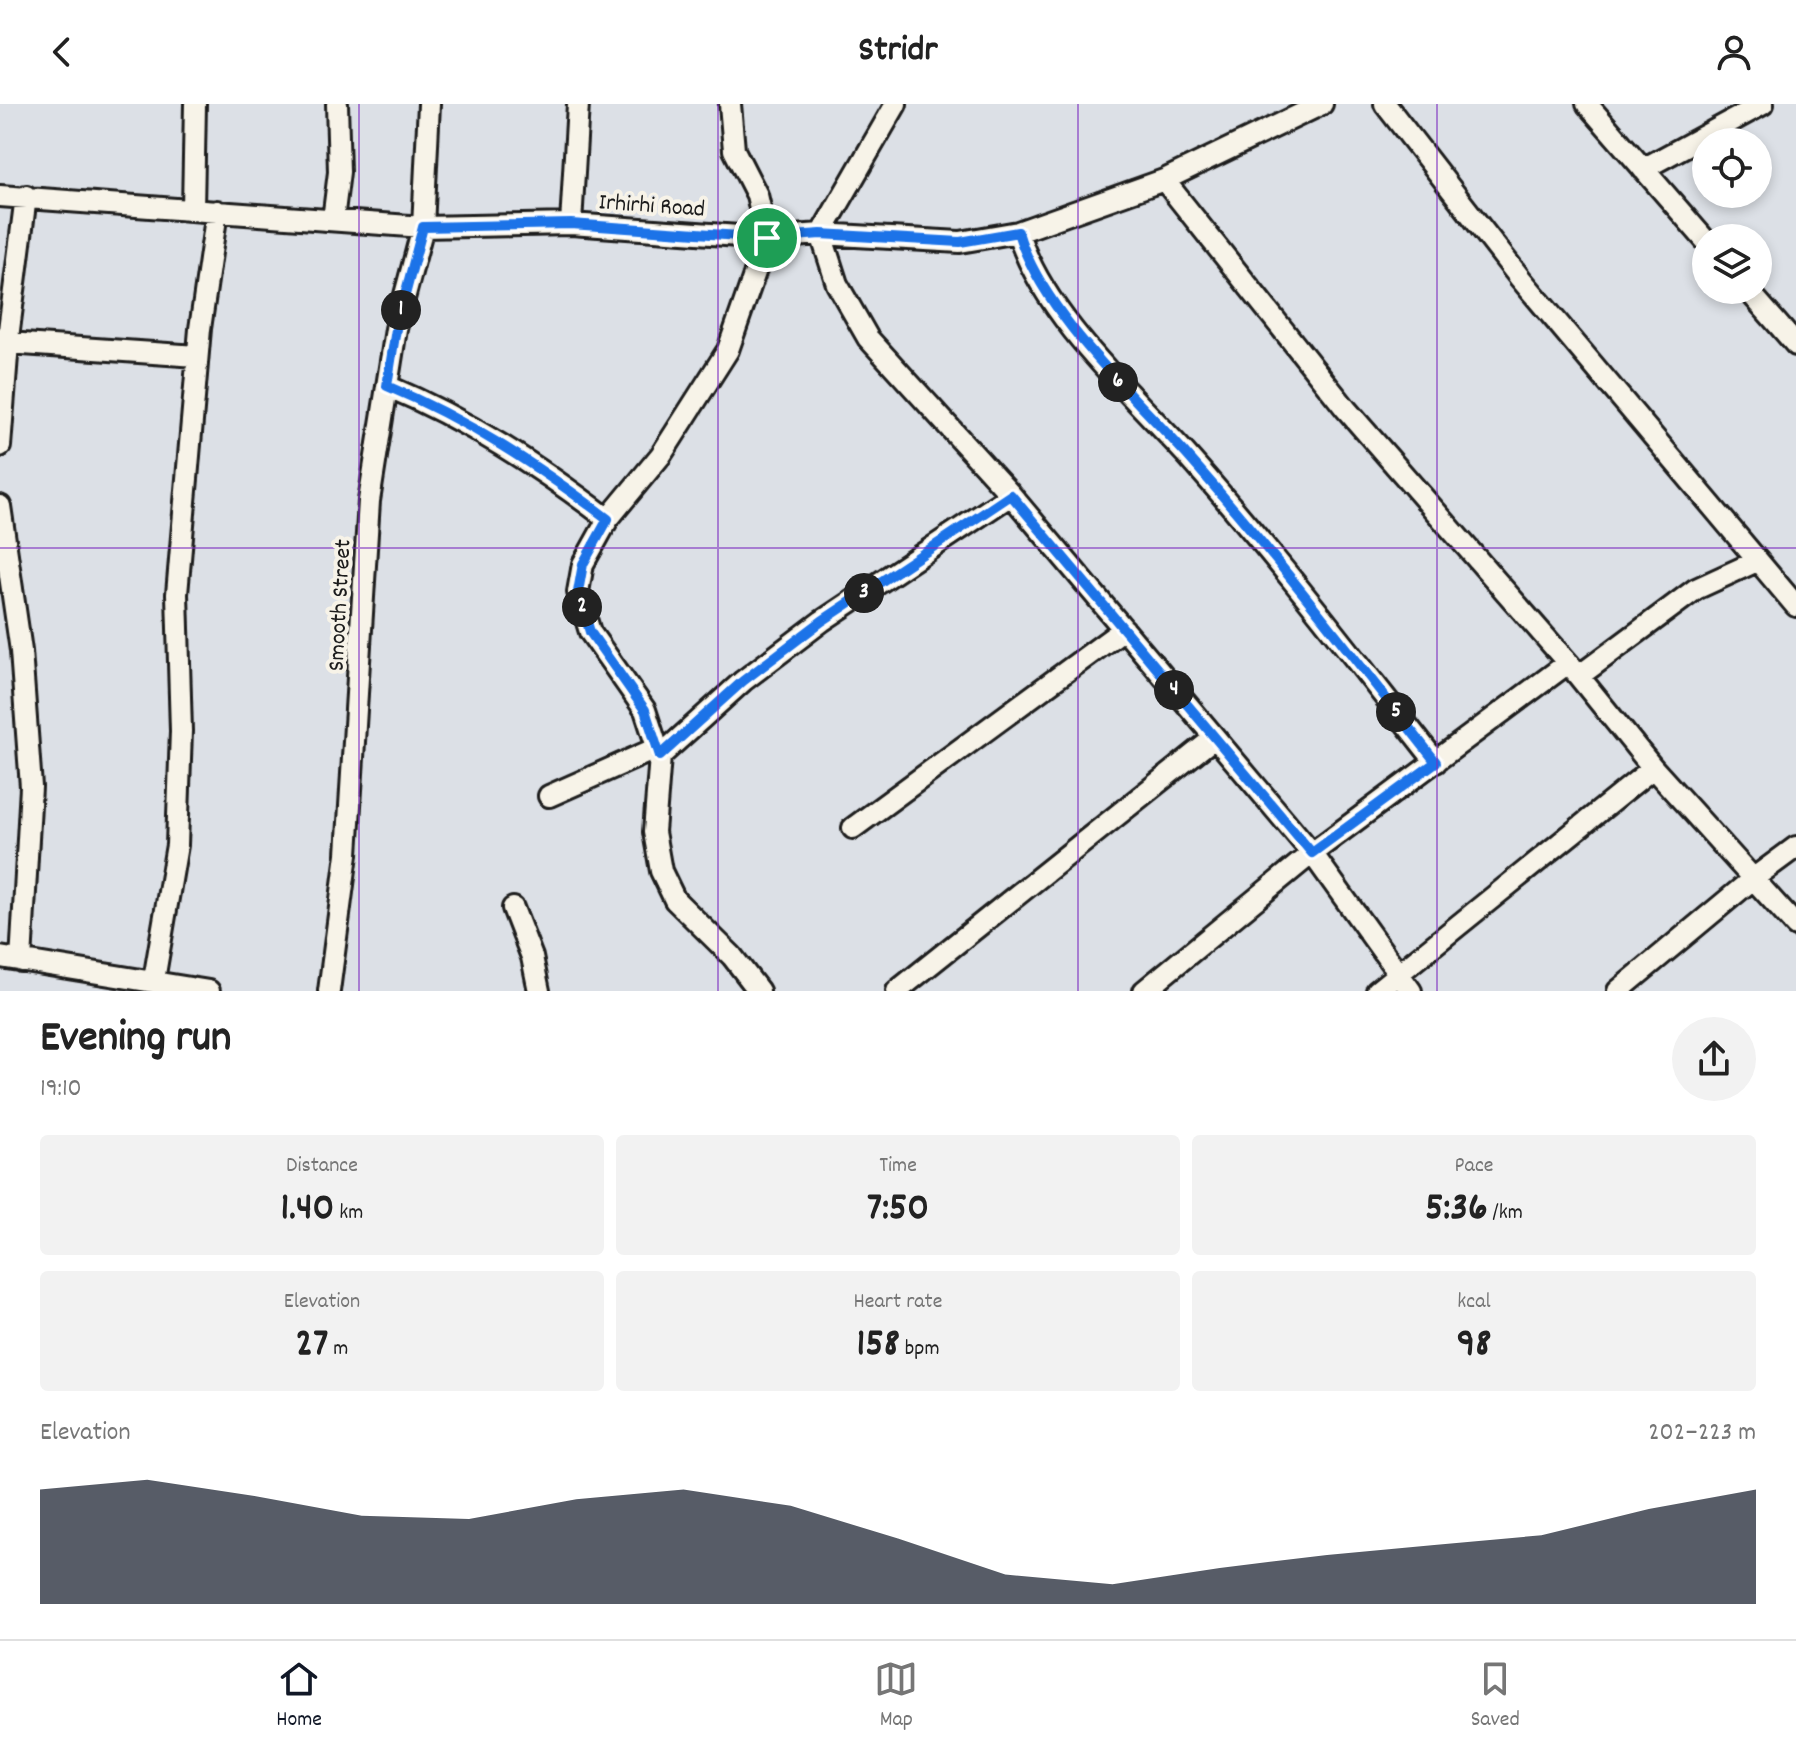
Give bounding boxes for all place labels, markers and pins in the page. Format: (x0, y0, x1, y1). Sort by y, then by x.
pin (733, 204, 801, 272)
pin: 1 (381, 290, 421, 330)
pin: 6 (1098, 362, 1138, 402)
pin: 3 (844, 573, 884, 613)
pin: 2 (562, 587, 602, 627)
pin: 4 (1154, 670, 1194, 710)
pin: 5 (1376, 692, 1416, 732)

